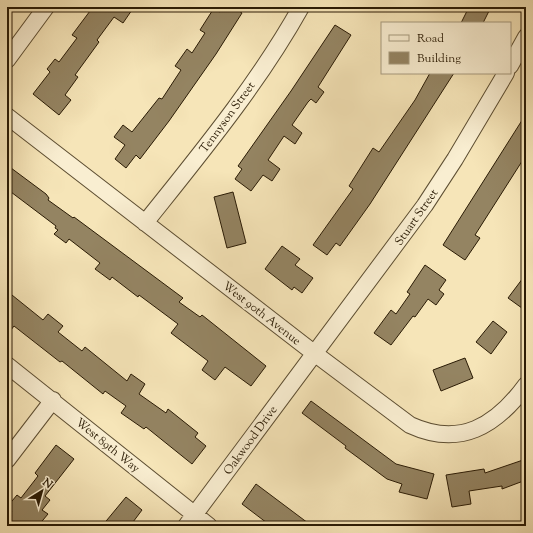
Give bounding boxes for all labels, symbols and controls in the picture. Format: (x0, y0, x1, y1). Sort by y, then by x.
legend (381, 22, 511, 74)
text: Road (417, 30, 444, 48)
text: Building (417, 50, 461, 68)
street label: Tennyson Street (196, 78, 260, 157)
street label: Stuart Street (391, 186, 443, 250)
street label: West 90th Avenue (218, 277, 305, 350)
street label: Oakwood Drive (219, 402, 282, 479)
street label: West 89th Way (71, 414, 144, 478)
north arrow (22, 471, 62, 511)
text: N (38, 474, 56, 493)

